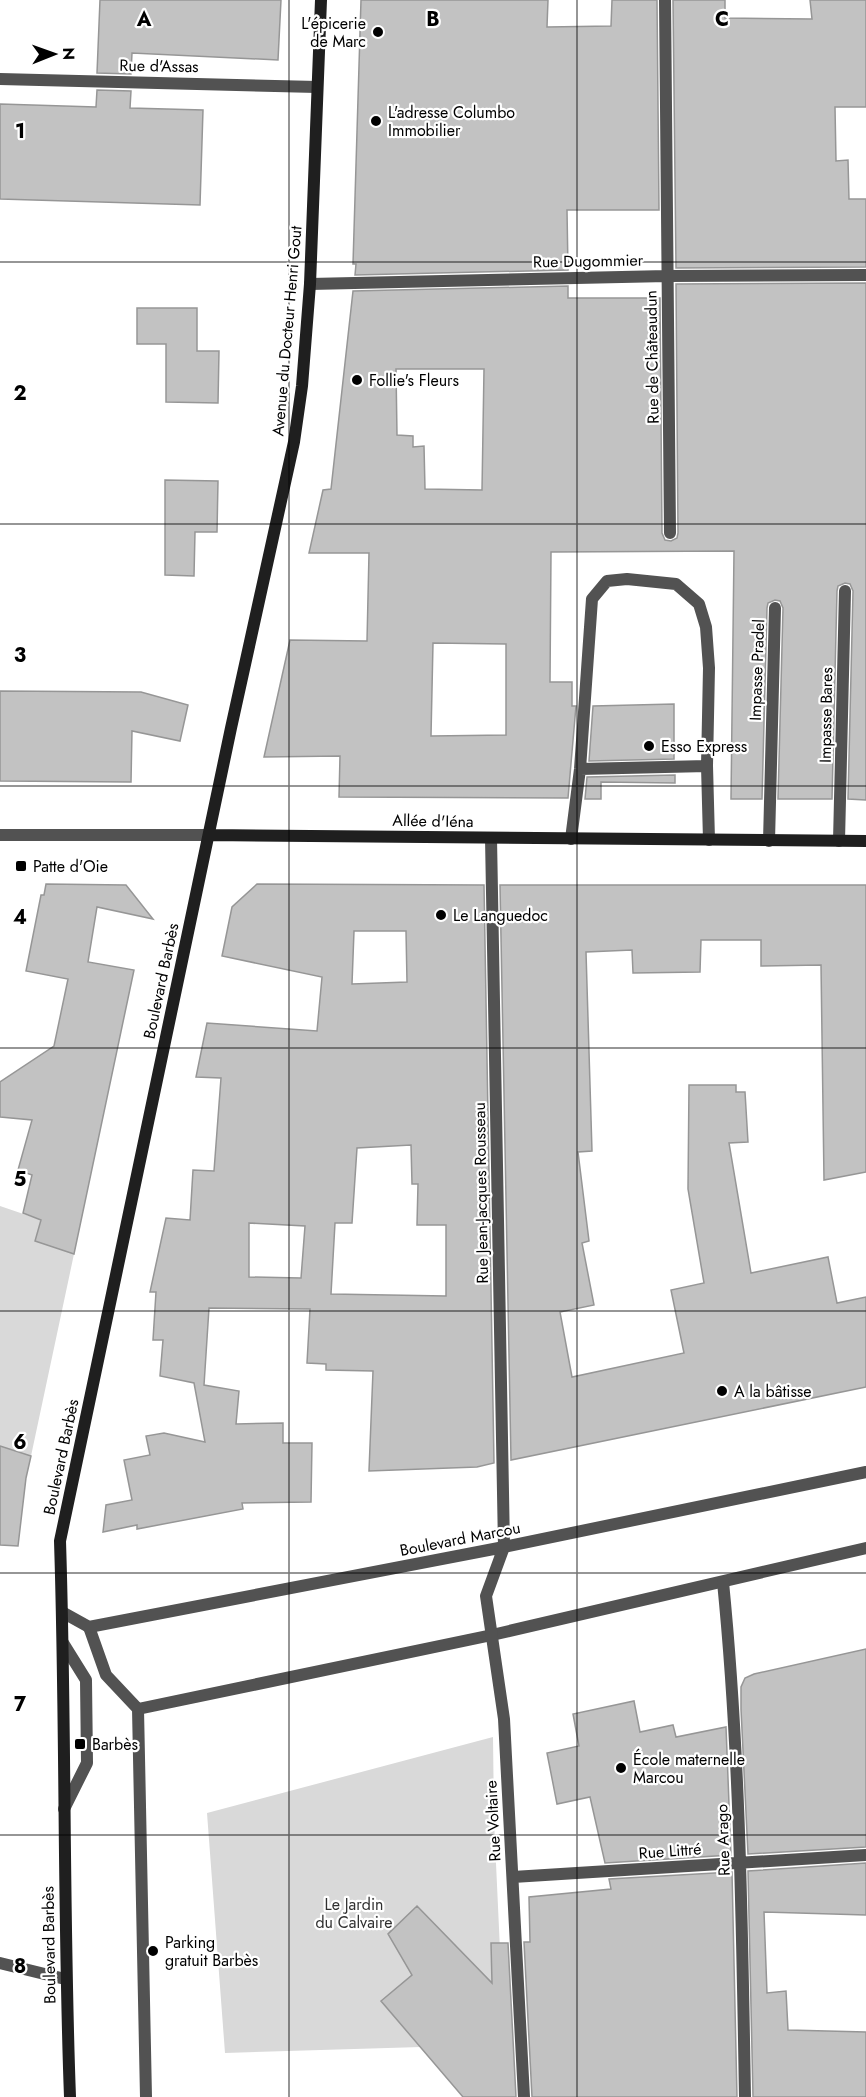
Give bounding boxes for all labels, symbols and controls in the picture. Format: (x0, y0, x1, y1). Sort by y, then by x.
text: A (136, 5, 152, 34)
text: B (426, 5, 440, 34)
text: C (715, 5, 729, 34)
place label: L'épicerie de Marc (301, 12, 366, 53)
north arrow (24, 24, 84, 84)
marker: L'épicerie de Marc (371, 25, 385, 39)
text: N (57, 47, 80, 60)
street label: Rue d'Assas (119, 54, 199, 78)
place label: L'adresse Columbo Immobilier (388, 101, 515, 142)
marker: L'adresse Columbo Immobilier (369, 114, 383, 128)
text: 1 (15, 117, 25, 146)
street label: Avenue du Docteur Henri Gout (266, 225, 308, 437)
street label: Rue Dugommier (533, 249, 644, 273)
street label: Rue de Châteaudun (639, 290, 665, 424)
place label: Follie's Fleurs (369, 369, 459, 392)
marker: Follie's Fleurs (350, 373, 364, 387)
text: 2 (13, 379, 27, 408)
street label: Impasse Pradel (744, 619, 770, 721)
text: 3 (14, 641, 26, 670)
street label: Impasse Bares (814, 667, 838, 763)
place label: Esso Express (661, 735, 747, 758)
marker: Esso Express (642, 739, 656, 753)
street label: Allée d'Iéna (392, 809, 474, 833)
place label: Patte d'Oie (33, 855, 108, 878)
marker: Patte d'Oie (14, 859, 28, 873)
text: 4 (13, 903, 27, 932)
place label: Le Languedoc (453, 904, 548, 927)
marker: Le Languedoc (434, 908, 448, 922)
street label: Boulevard Barbès (138, 921, 184, 1041)
street label: Rue Jean-Jacques Rousseau (468, 1102, 494, 1284)
text: 5 (14, 1165, 27, 1194)
place label: A la bâtisse (734, 1380, 812, 1403)
marker: A la bâtisse (715, 1384, 729, 1398)
street label: Boulevard Barbès (38, 1397, 84, 1517)
text: 6 (13, 1428, 27, 1457)
street label: Boulevard Marcou (398, 1516, 522, 1562)
text: 7 (14, 1690, 27, 1719)
place label: Barbès (92, 1733, 138, 1756)
marker: Barbès (73, 1737, 87, 1751)
place label: École maternelle Marcou (633, 1748, 745, 1789)
marker: École maternelle Marcou (614, 1761, 628, 1775)
street label: Rue Voltaire (479, 1780, 507, 1862)
street label: Rue Arago (710, 1803, 736, 1876)
street label: Rue Littré (638, 1837, 702, 1865)
street label: Boulevard Barbès (36, 1886, 62, 2004)
park label: Le Jardin du Calvaire (315, 1893, 393, 1934)
place label: Parking gratuit Barbès (165, 1931, 258, 1972)
marker: Parking gratuit Barbès (146, 1944, 160, 1958)
text: 8 (14, 1952, 26, 1981)

